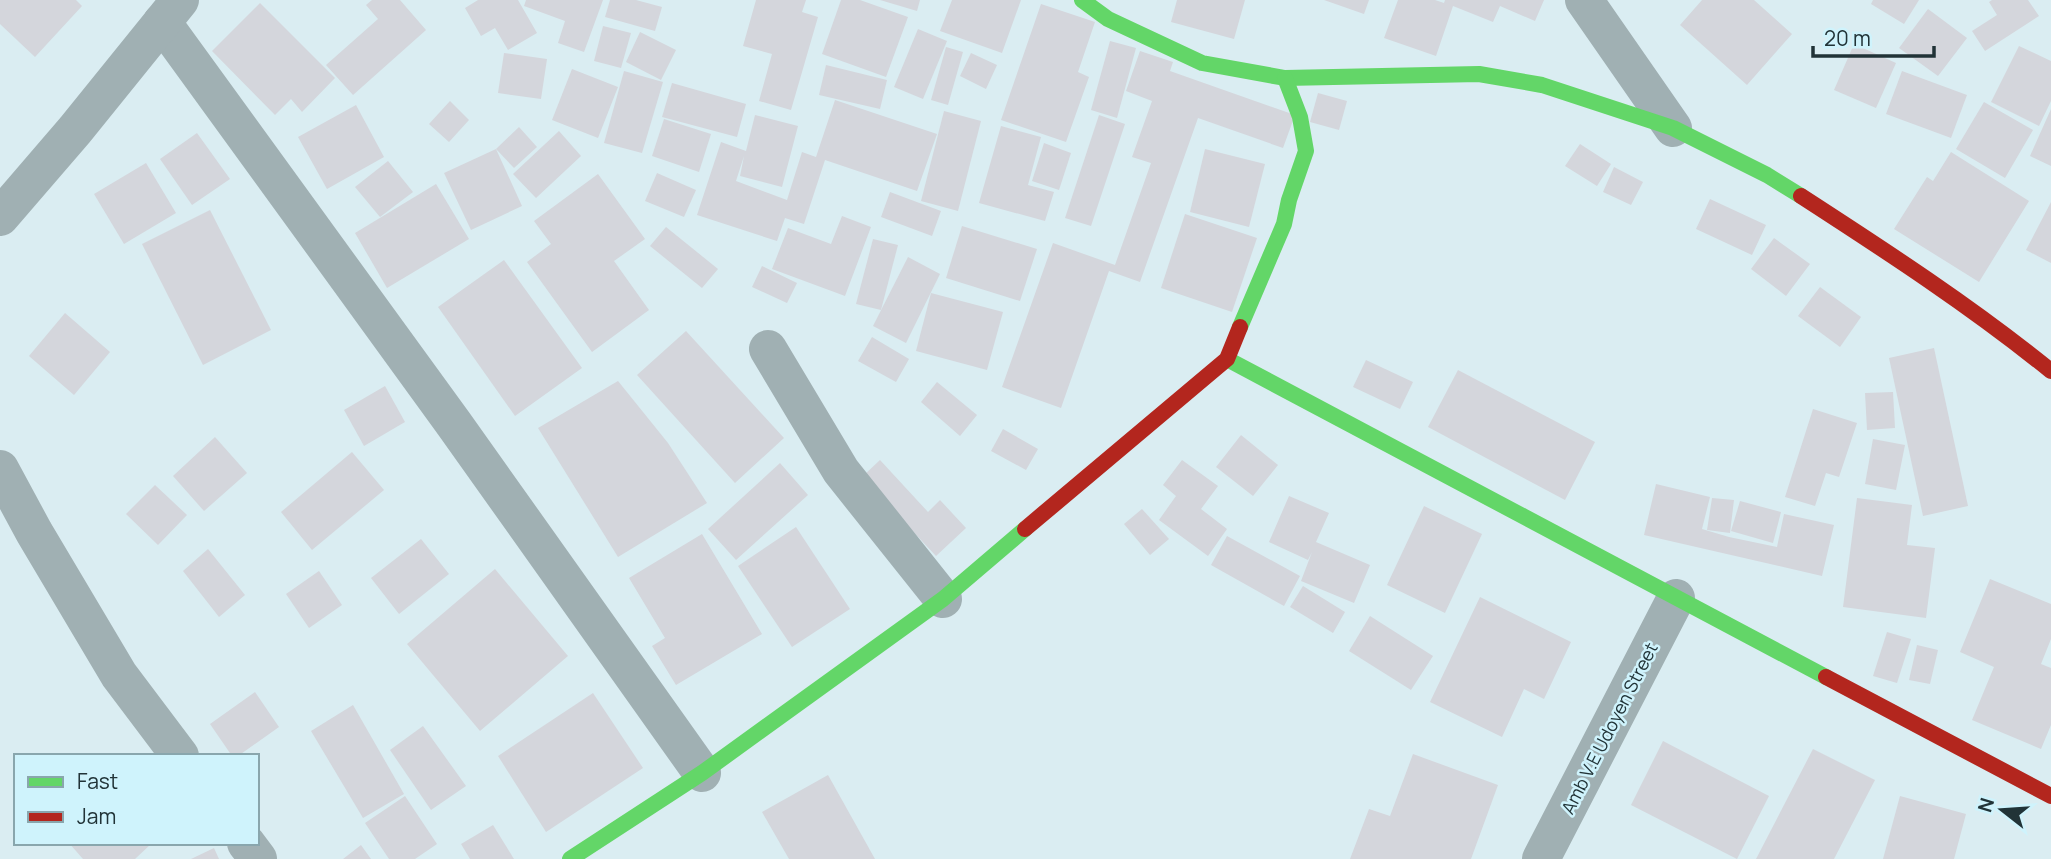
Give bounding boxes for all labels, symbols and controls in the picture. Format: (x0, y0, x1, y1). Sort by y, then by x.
scale bar (1813, 14, 1934, 58)
text: 20 m (1824, 24, 1871, 52)
street label: Amb V.E Udoyen Street (1555, 638, 1663, 818)
legend (14, 754, 259, 845)
text: Fast (77, 767, 118, 795)
north arrow (1967, 775, 2037, 845)
text: N (1971, 795, 2000, 815)
text: Jam (77, 802, 116, 830)

